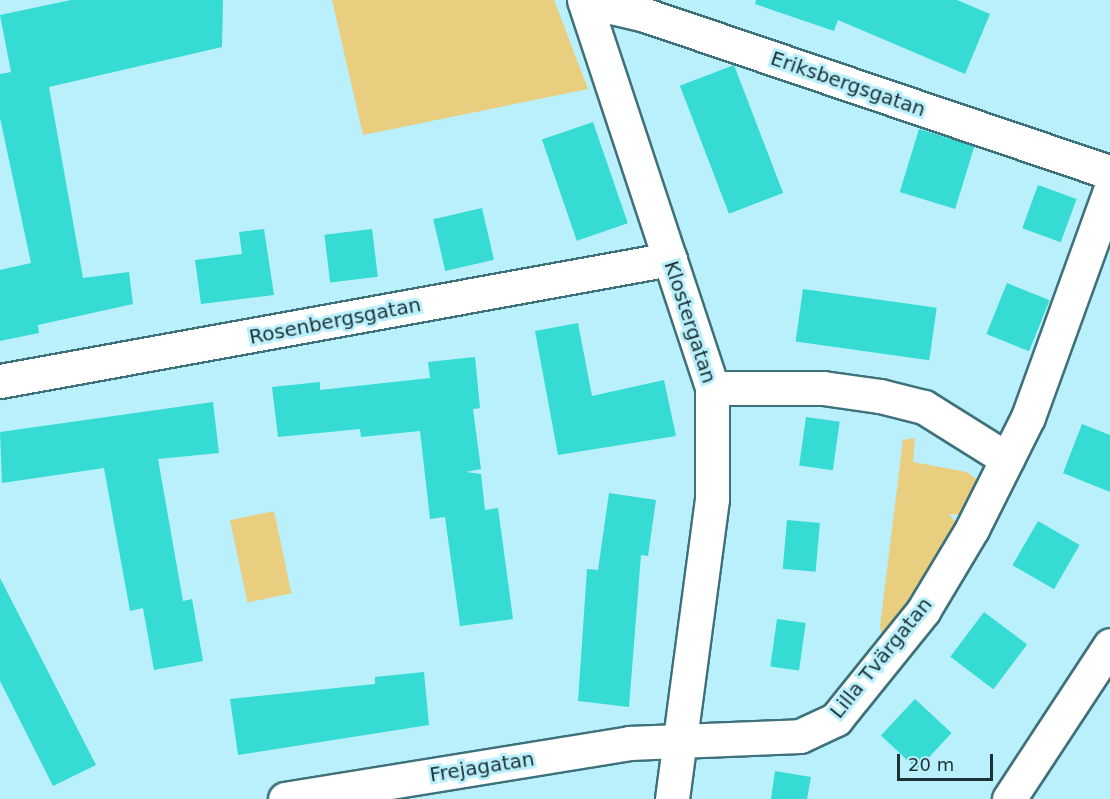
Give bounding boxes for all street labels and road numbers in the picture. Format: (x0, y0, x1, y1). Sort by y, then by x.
street label: Eriksbergsgatan (767, 46, 929, 122)
street label: Klostergatan (659, 258, 721, 386)
street label: Rosenbergsgatan (247, 293, 423, 349)
street label: Lilla Tvärgatan (825, 593, 937, 723)
street label: Frejagatan (428, 747, 536, 787)

